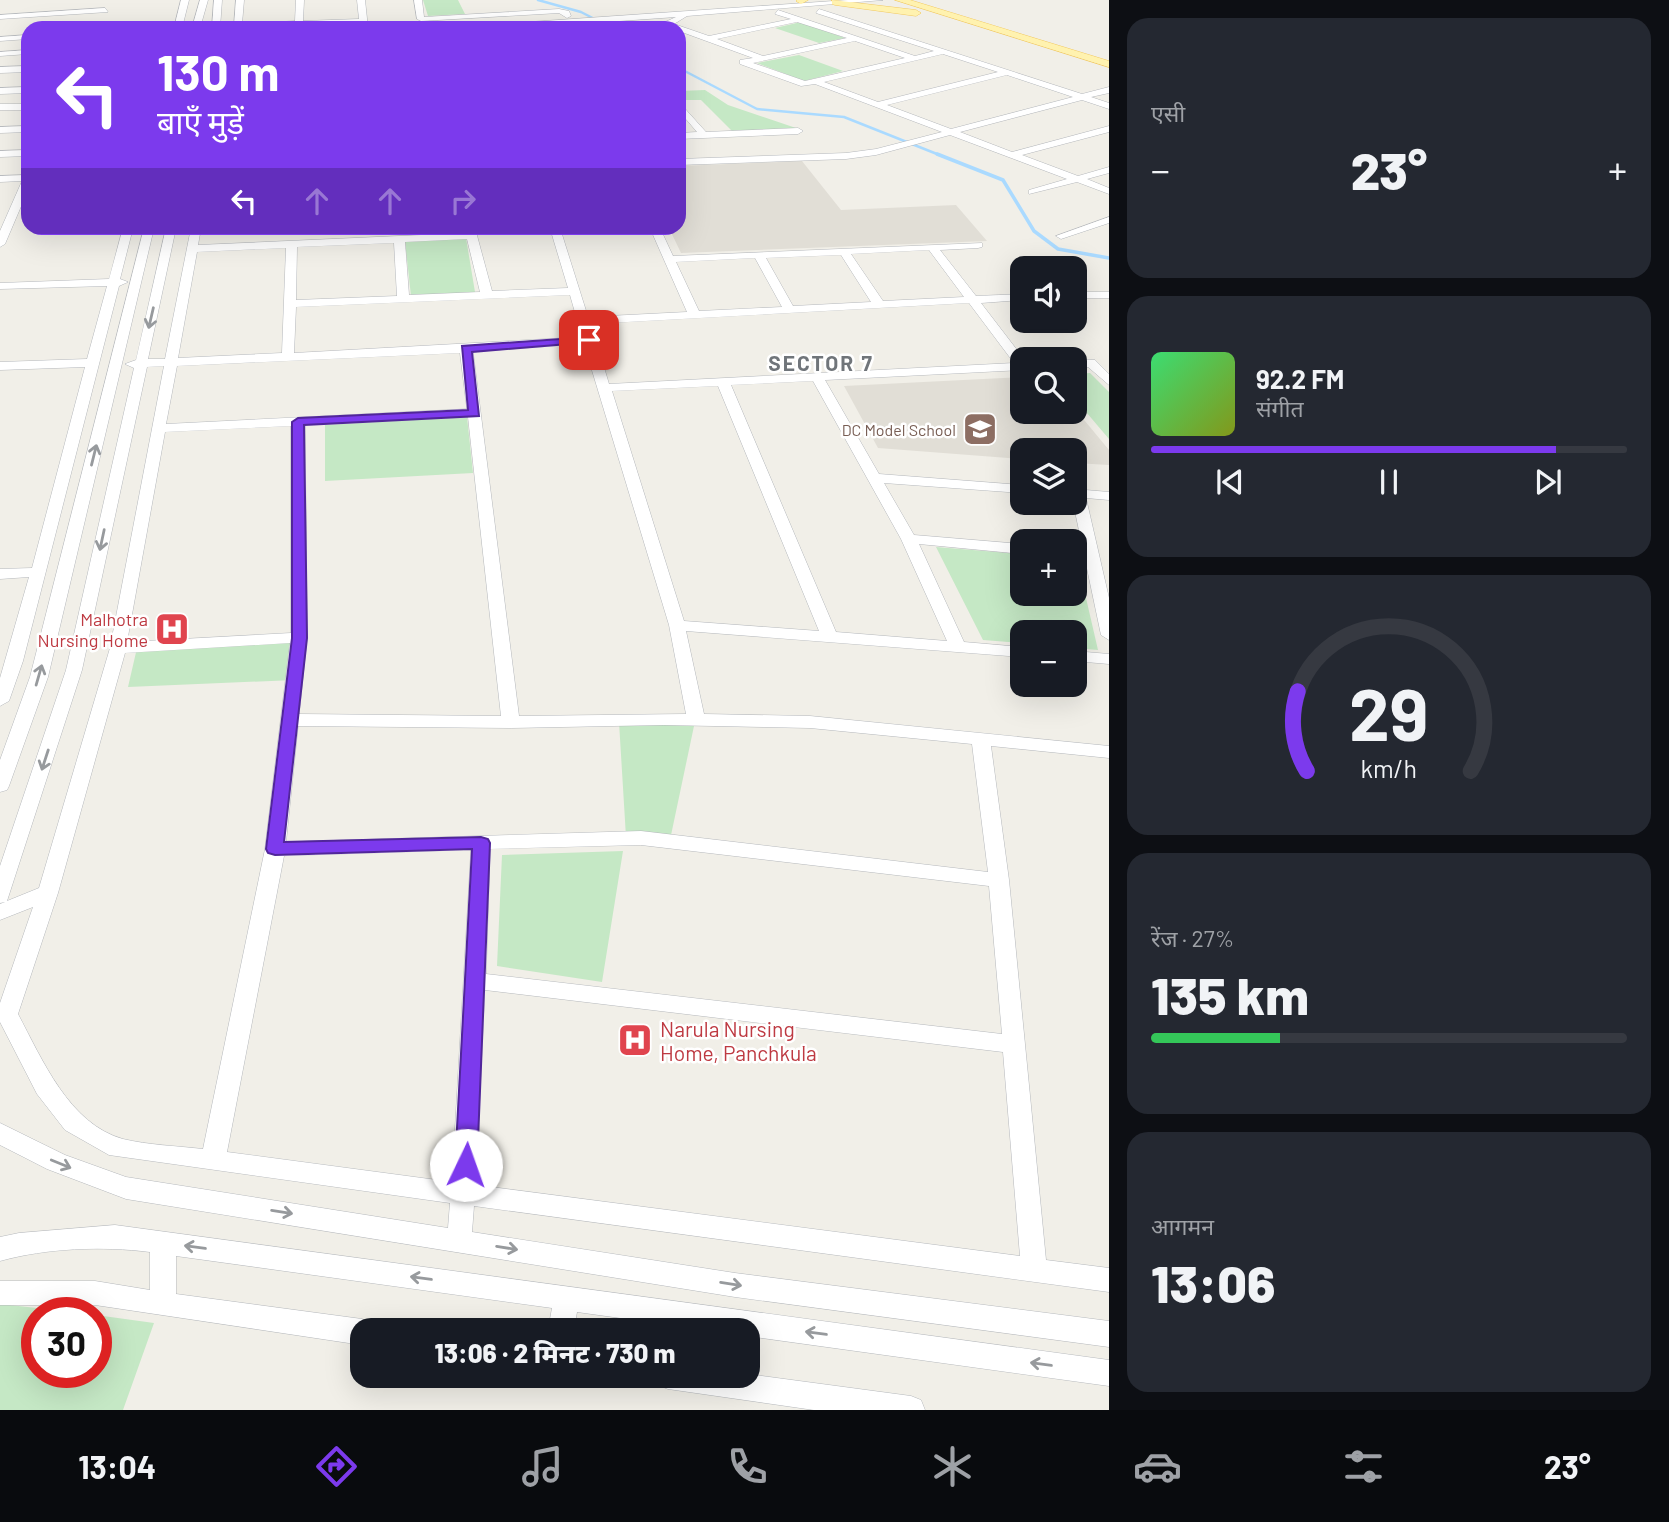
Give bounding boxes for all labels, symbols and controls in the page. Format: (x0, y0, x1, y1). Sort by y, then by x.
text: 130 m (157, 42, 279, 101)
icon: left (42, 49, 133, 140)
text: एसी (1151, 99, 1185, 127)
text: बाएँ मुड़ें (157, 102, 244, 140)
text: 23° (1351, 138, 1427, 200)
text: − (1151, 146, 1170, 192)
text: + (1608, 146, 1627, 192)
icon: left (225, 182, 263, 220)
icon: ahead (298, 182, 336, 220)
icon: ahead (371, 182, 409, 220)
icon: right (444, 182, 482, 220)
map controls (1010, 256, 1087, 697)
button: sound (1010, 256, 1087, 333)
one-way arrow (143, 306, 157, 329)
pin (559, 310, 619, 370)
icon: arrive (570, 321, 608, 359)
button: search (1010, 347, 1087, 424)
district label: SECTOR 7 (768, 350, 874, 375)
text: 92.2 FM (1256, 363, 1344, 394)
text: संगीत (1256, 394, 1304, 422)
school or university icon: DC Model School (961, 410, 999, 448)
place label: DC Model School (842, 420, 956, 439)
button: layers (1010, 438, 1087, 515)
one-way arrow (88, 444, 101, 466)
icon: previous (1211, 463, 1249, 501)
icon: pause (1370, 463, 1408, 501)
icon: next (1529, 463, 1567, 501)
one-way arrow (94, 528, 108, 551)
button: + (1010, 529, 1087, 606)
place label: Malhotra Nursing Home (38, 608, 148, 651)
hospital icon: Malhotra Nursing Home (153, 610, 191, 648)
button: − (1010, 620, 1087, 697)
one-way arrow (34, 664, 47, 686)
text: 29 (1349, 668, 1429, 756)
one-way arrow (37, 749, 50, 771)
text: km/h (1361, 753, 1417, 783)
text: रेंज · 27% (1151, 924, 1234, 952)
text: 135 km (1151, 963, 1309, 1025)
place label: Narula Nursing Home, Panchkula (660, 1016, 817, 1065)
hospital icon: Narula Nursing Home, Panchkula (616, 1021, 654, 1059)
position arrow (429, 1128, 503, 1202)
one-way arrow (50, 1158, 71, 1171)
one-way arrow (270, 1206, 293, 1219)
text: आगमन (1151, 1212, 1214, 1240)
one-way arrow (185, 1241, 207, 1254)
one-way arrow (495, 1242, 518, 1255)
text: 13:06 (1151, 1251, 1275, 1313)
one-way arrow (410, 1272, 433, 1285)
one-way arrow (720, 1278, 742, 1291)
speed limit sign: 30 (21, 1297, 112, 1388)
one-way arrow (805, 1326, 828, 1339)
text: 13:06 · 2 मिनट · 730 m (435, 1337, 675, 1368)
one-way arrow (1031, 1357, 1053, 1370)
icon: directions (312, 1442, 361, 1491)
icon: music (518, 1442, 567, 1491)
icon: phone (723, 1442, 772, 1491)
icon: climate (928, 1442, 977, 1491)
icon: car (1133, 1442, 1182, 1491)
icon: filters (1339, 1442, 1388, 1491)
text: 13:04 (78, 1447, 156, 1485)
text: 23° (1544, 1447, 1591, 1485)

